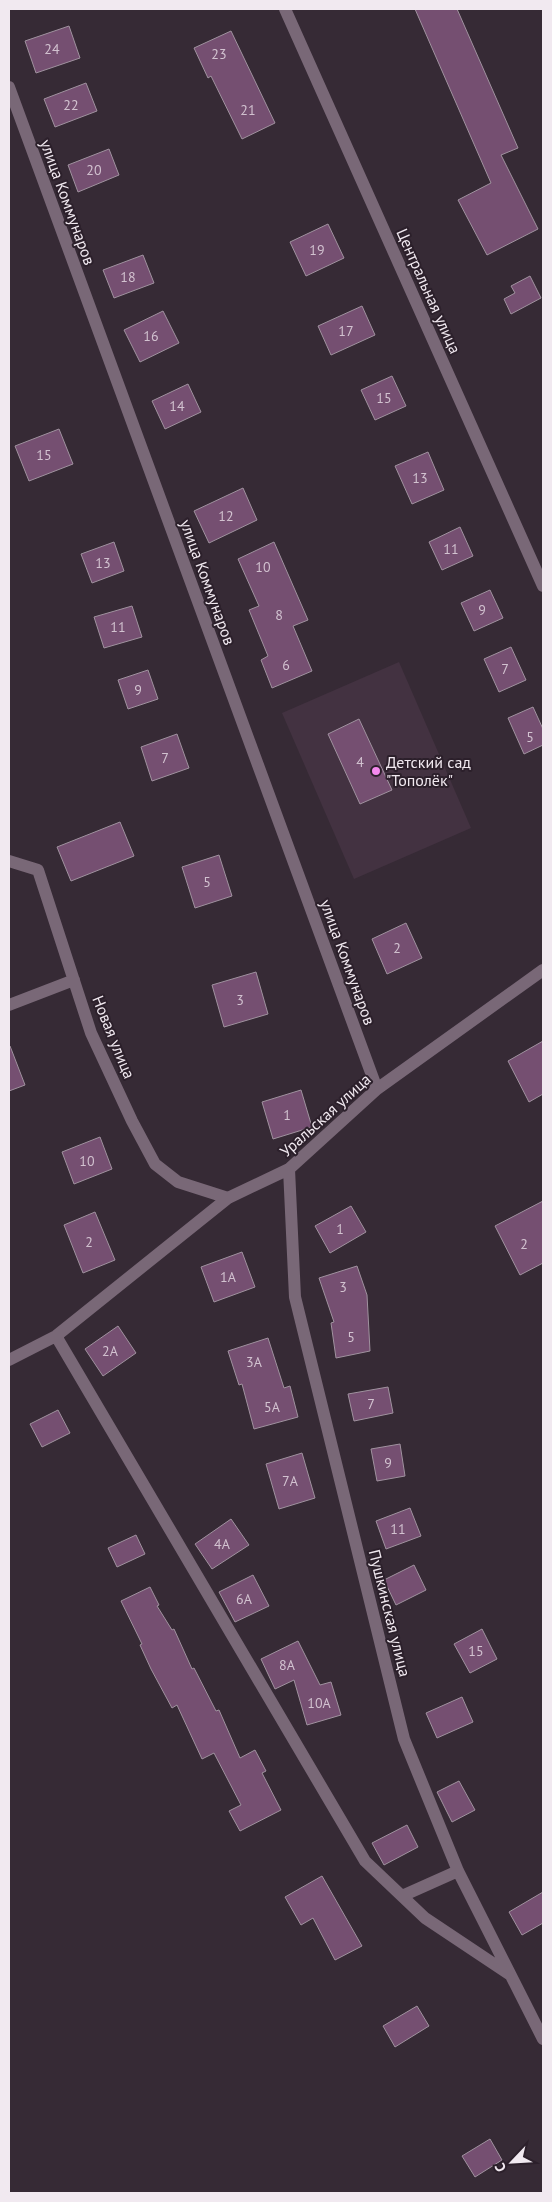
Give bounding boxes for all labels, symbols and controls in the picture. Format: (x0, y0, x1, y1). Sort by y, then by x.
house number: 24 (44, 40, 60, 58)
house number: 23 (211, 45, 227, 63)
house number: 22 (63, 96, 79, 114)
house number: 21 (240, 101, 256, 119)
street label: улица Коммунаров (36, 136, 100, 268)
house number: 20 (86, 161, 102, 179)
street label: Центральная улица (392, 225, 466, 357)
house number: 19 (309, 241, 325, 259)
house number: 18 (120, 268, 136, 286)
house number: 17 (338, 322, 354, 340)
house number: 16 (143, 327, 159, 345)
house number: 15 (376, 389, 392, 407)
house number: 14 (169, 397, 185, 415)
house number: 15 (36, 446, 52, 464)
house number: 13 (412, 469, 428, 487)
house number: 12 (218, 507, 234, 525)
street label: улица Коммунаров (176, 516, 240, 648)
house number: 11 (443, 540, 459, 558)
house number: 13 (95, 554, 111, 572)
house number: 10 (255, 558, 271, 576)
house number: 9 (478, 601, 486, 619)
house number: 8 (275, 606, 283, 624)
house number: 11 (110, 618, 126, 636)
house number: 6 (282, 656, 290, 674)
house number: 7 (501, 660, 509, 678)
house number: 9 (134, 681, 142, 699)
house number: 5 (526, 728, 534, 746)
house number: 7 (161, 749, 169, 767)
place label: Детский сад "Тополёк" (386, 752, 471, 790)
house number: 4 (356, 753, 364, 771)
marker: Детский сад "Тополёк" (370, 765, 382, 777)
house number: 5 (203, 873, 211, 891)
street label: улица Коммунаров (316, 896, 380, 1028)
house number: 2 (393, 939, 401, 957)
house number: 3 (236, 991, 244, 1009)
street label: Новая улица (88, 993, 140, 1081)
street label: Уральская улица (275, 1069, 375, 1161)
house number: 1 (283, 1106, 291, 1124)
house number: 10 (79, 1152, 95, 1170)
house number: 1 (336, 1220, 344, 1238)
house number: 2 (85, 1233, 93, 1251)
house number: 2 (520, 1235, 528, 1253)
house number: 1А (220, 1268, 237, 1286)
house number: 3 (339, 1278, 347, 1296)
house number: 5 (347, 1328, 355, 1346)
house number: 2А (102, 1342, 119, 1360)
house number: 3А (246, 1353, 263, 1371)
house number: 7 (367, 1395, 375, 1413)
house number: 5А (264, 1398, 281, 1416)
house number: 9 (384, 1454, 392, 1472)
house number: 7А (282, 1472, 299, 1490)
house number: 11 (390, 1520, 406, 1538)
house number: 4А (214, 1535, 231, 1553)
street label: Пушкинская улица (365, 1547, 415, 1679)
house number: 6А (236, 1590, 253, 1608)
house number: 15 (468, 1642, 484, 1660)
house number: 8А (279, 1656, 296, 1674)
house number: 10А (307, 1694, 332, 1712)
north arrow (487, 2137, 537, 2187)
text: С (490, 2160, 510, 2175)

